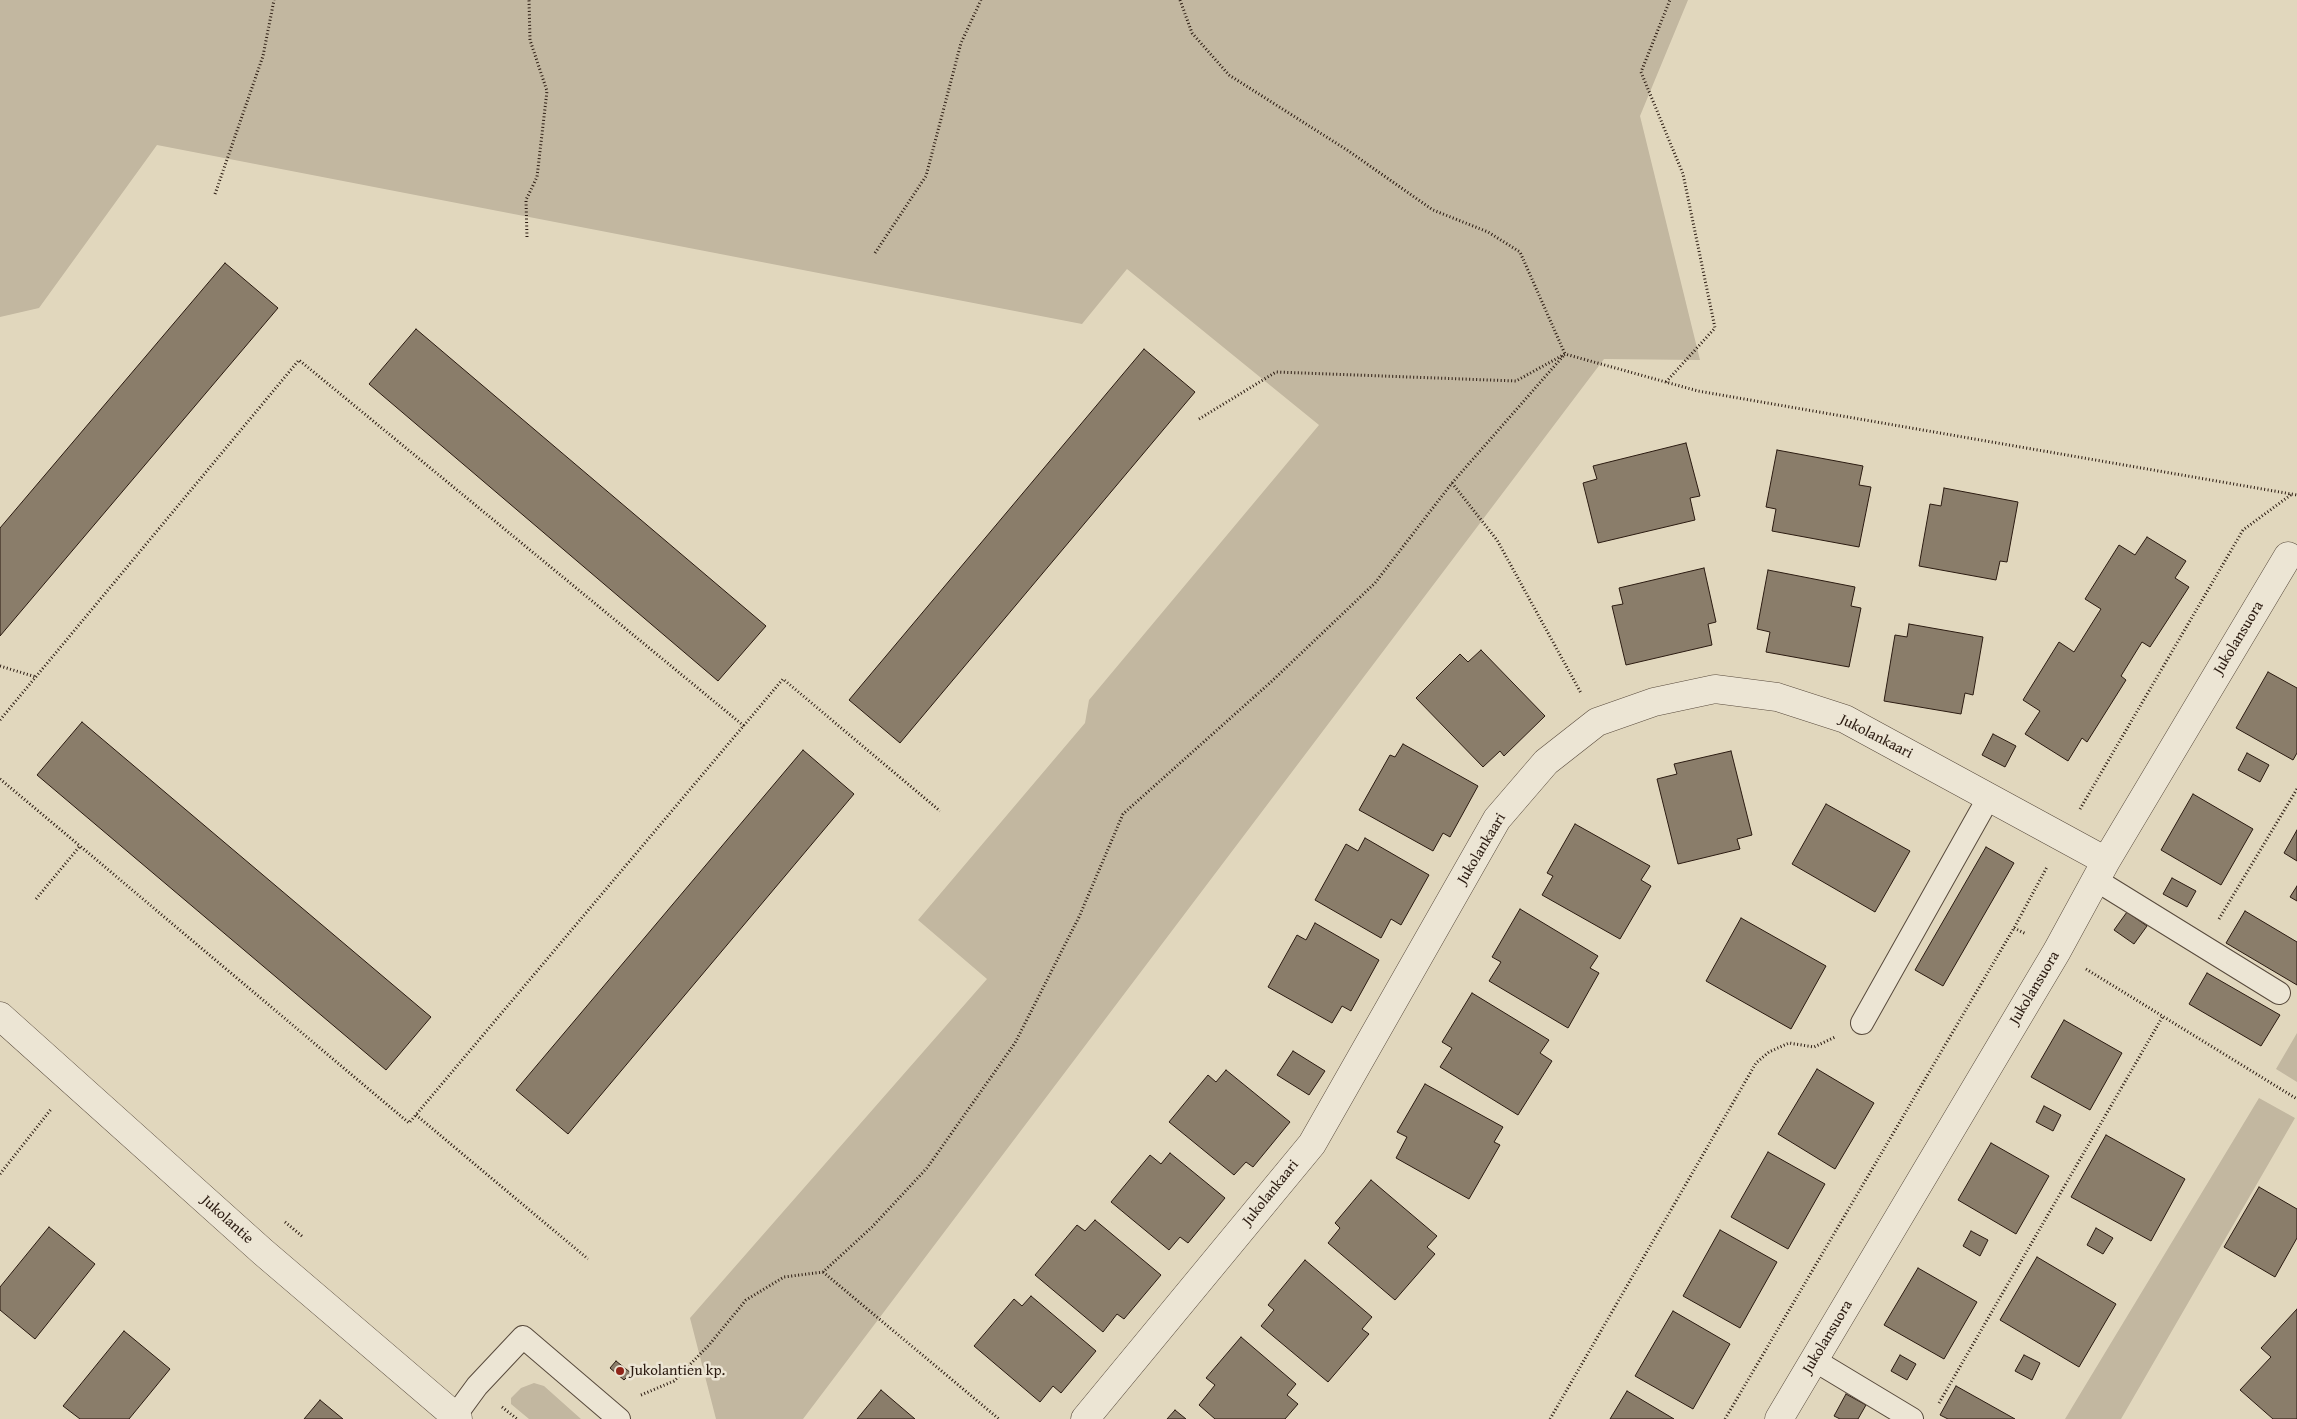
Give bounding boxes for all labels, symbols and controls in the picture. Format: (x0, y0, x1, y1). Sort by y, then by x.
street label: Jukolansuora (2210, 598, 2268, 678)
street label: Jukolankaari (1836, 711, 1916, 763)
street label: Jukolankaari (1454, 810, 1510, 888)
street label: Jukolansuora (2006, 948, 2064, 1028)
street label: Jukolankaari (1239, 1156, 1303, 1230)
street label: Jukolantie (197, 1192, 257, 1248)
street label: Jukolansuora (1799, 1297, 1857, 1377)
place label: Jukolantien kp. (630, 1362, 725, 1380)
marker: Jukolantien kp. (614, 1365, 626, 1377)

